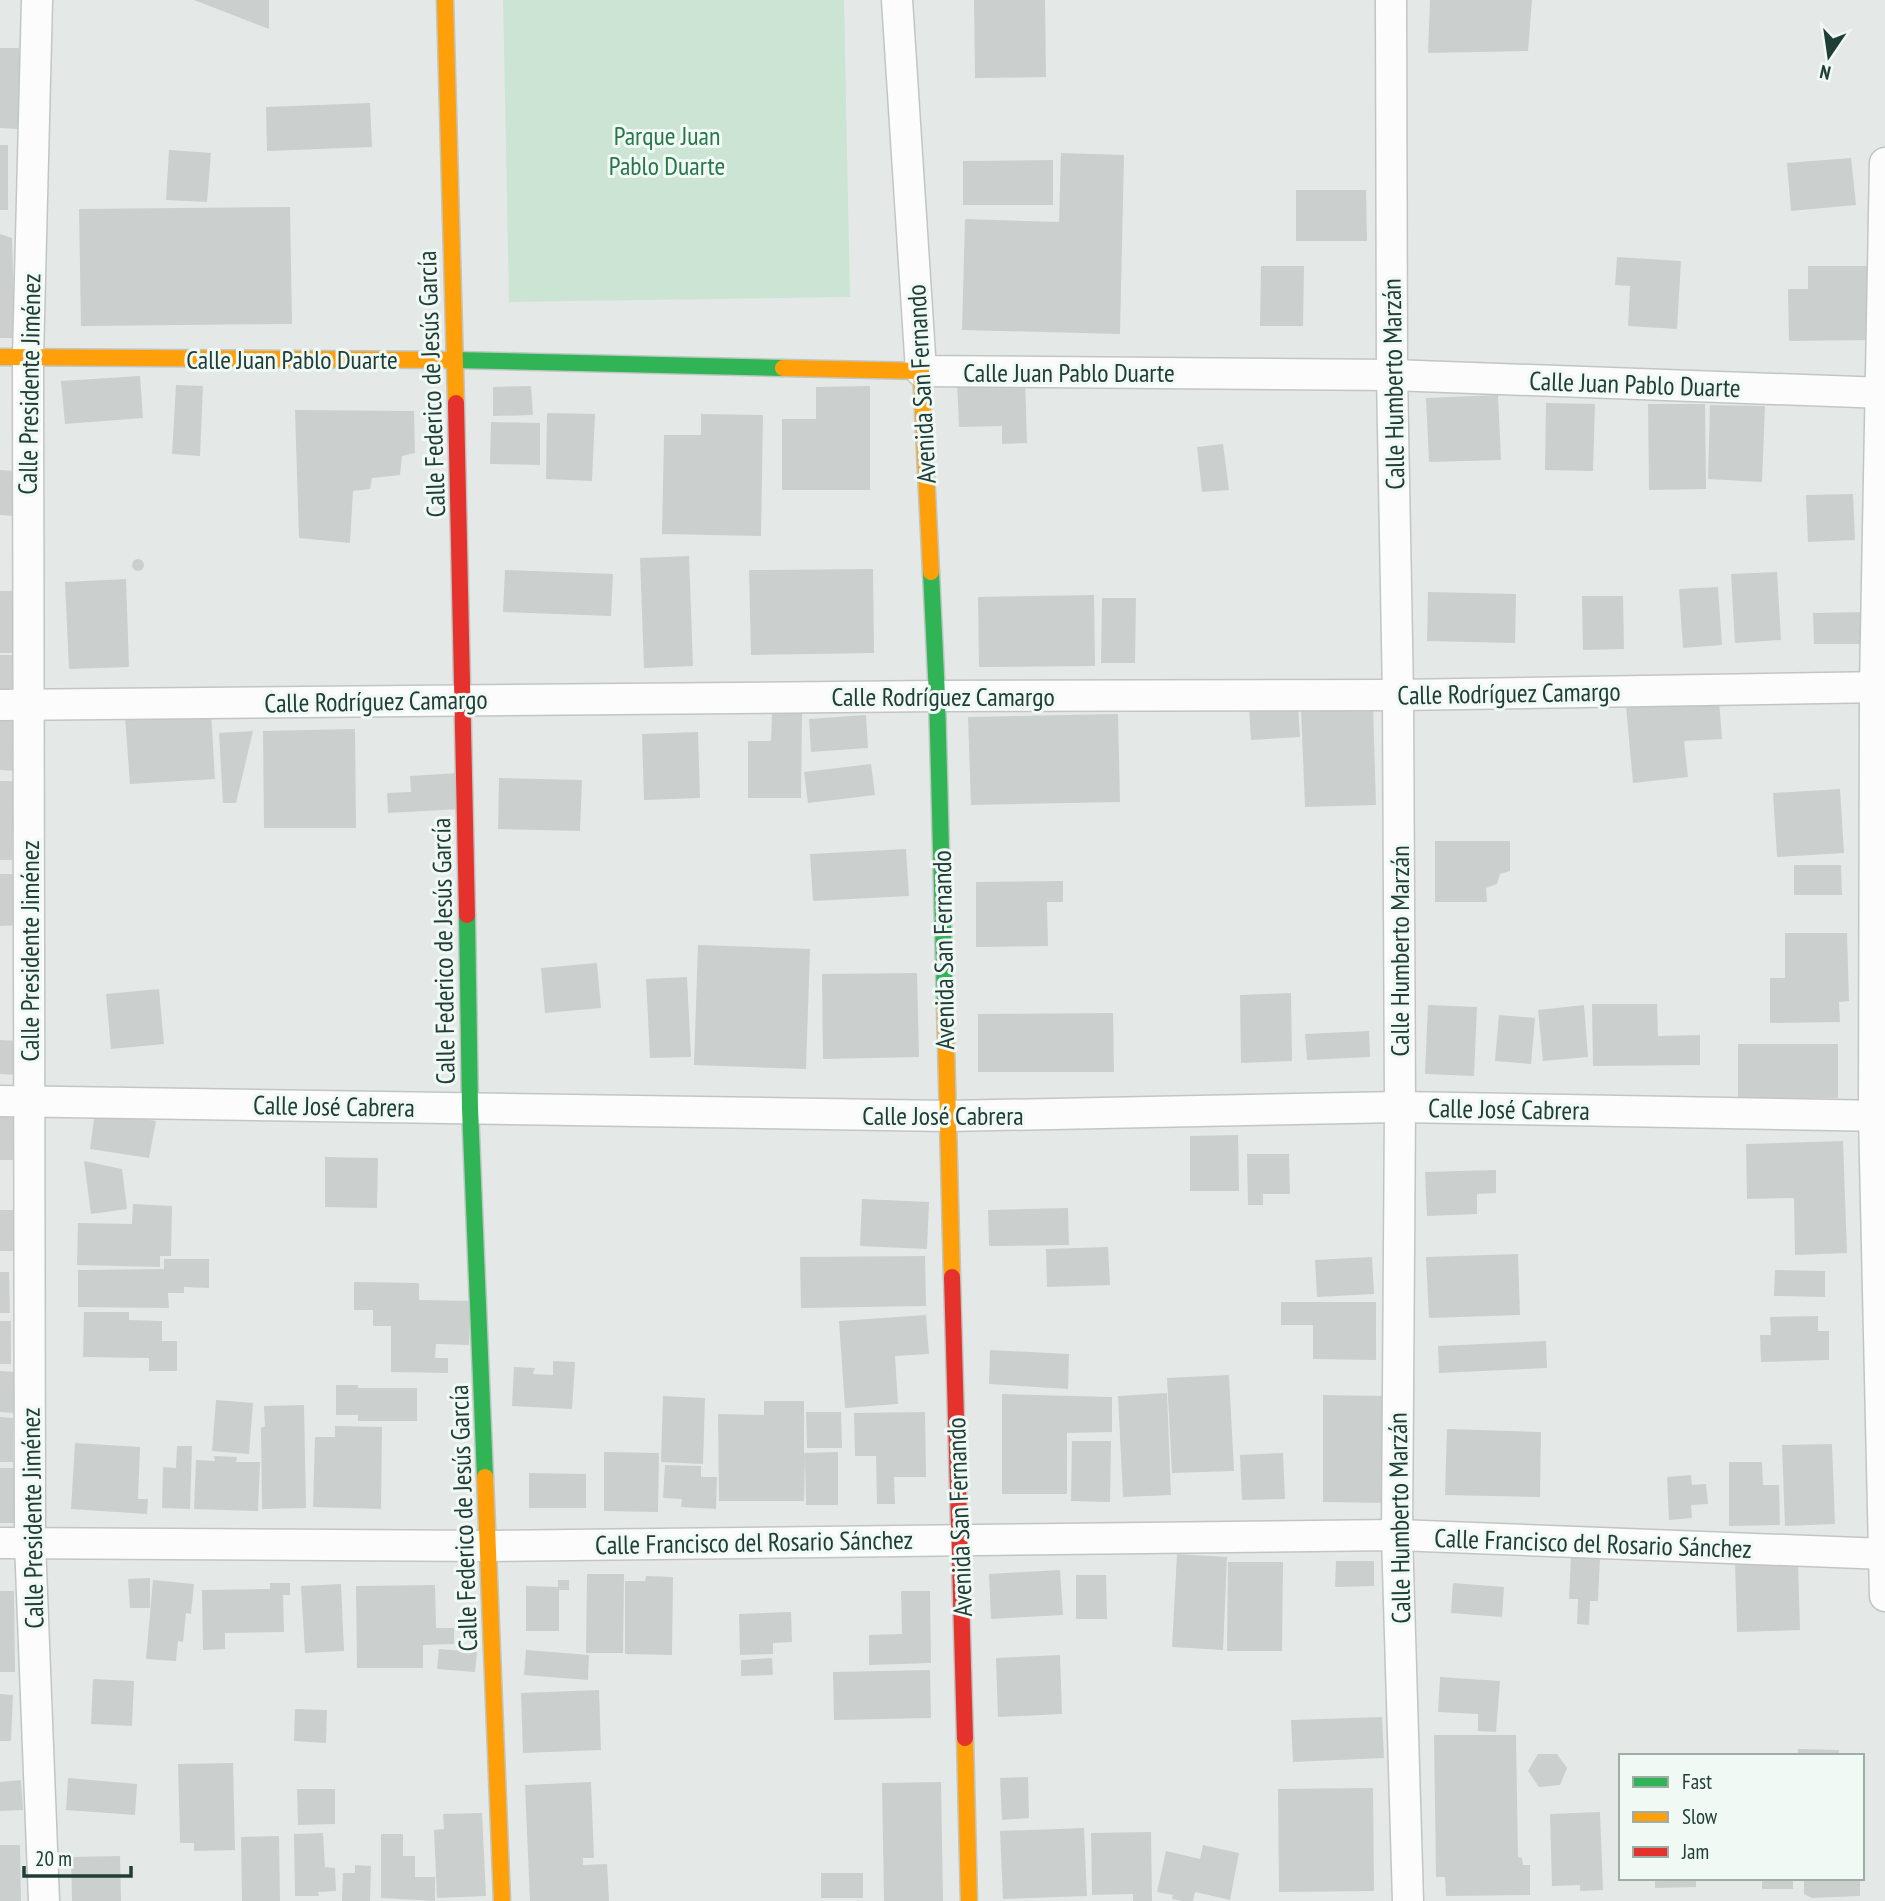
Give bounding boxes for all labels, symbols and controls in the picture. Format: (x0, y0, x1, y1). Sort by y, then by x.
north arrow (1794, 21, 1864, 91)
text: N (1817, 60, 1833, 85)
park label: Parque Juan Pablo Duarte (609, 119, 725, 182)
street label: Calle Federico de Jesús García (410, 250, 452, 518)
street label: Calle Presidente Jiménez (11, 273, 47, 495)
street label: Calle Humberto Marzán (1375, 278, 1411, 490)
street label: Avenida San Fernando (899, 284, 943, 484)
street label: Calle Juan Pablo Duarte (186, 343, 398, 376)
street label: Calle Juan Pablo Duarte (963, 356, 1175, 389)
street label: Calle Juan Pablo Duarte (1529, 364, 1741, 404)
street label: Calle Rodríguez Camargo (1397, 675, 1621, 711)
street label: Calle Rodríguez Camargo (831, 680, 1055, 713)
street label: Calle Rodríguez Camargo (264, 683, 488, 719)
street label: Calle Federico de Jesús García (424, 817, 462, 1085)
street label: Calle Presidente Jiménez (13, 840, 46, 1062)
street label: Calle Humberto Marzán (1383, 845, 1416, 1057)
street label: Avenida San Fernando (925, 850, 961, 1050)
street label: Calle José Cabrera (253, 1088, 415, 1124)
street label: Calle José Cabrera (1428, 1091, 1590, 1127)
street label: Calle José Cabrera (862, 1099, 1024, 1132)
street label: Calle Federico de Jesús García (442, 1384, 484, 1652)
street label: Calle Presidente Jiménez (14, 1407, 50, 1629)
street label: Calle Humberto Marzán (1381, 1412, 1417, 1624)
street label: Avenida San Fernando (939, 1417, 979, 1617)
street label: Calle Francisco del Rosario Sánchez (1434, 1521, 1752, 1565)
street label: Calle Francisco del Rosario Sánchez (595, 1523, 913, 1561)
legend (1619, 1754, 1864, 1880)
text: Fast (1682, 1768, 1712, 1795)
text: Slow (1682, 1803, 1718, 1830)
scale bar (24, 1834, 131, 1878)
text: Jam (1681, 1838, 1709, 1865)
text: 20 m (35, 1845, 72, 1872)

